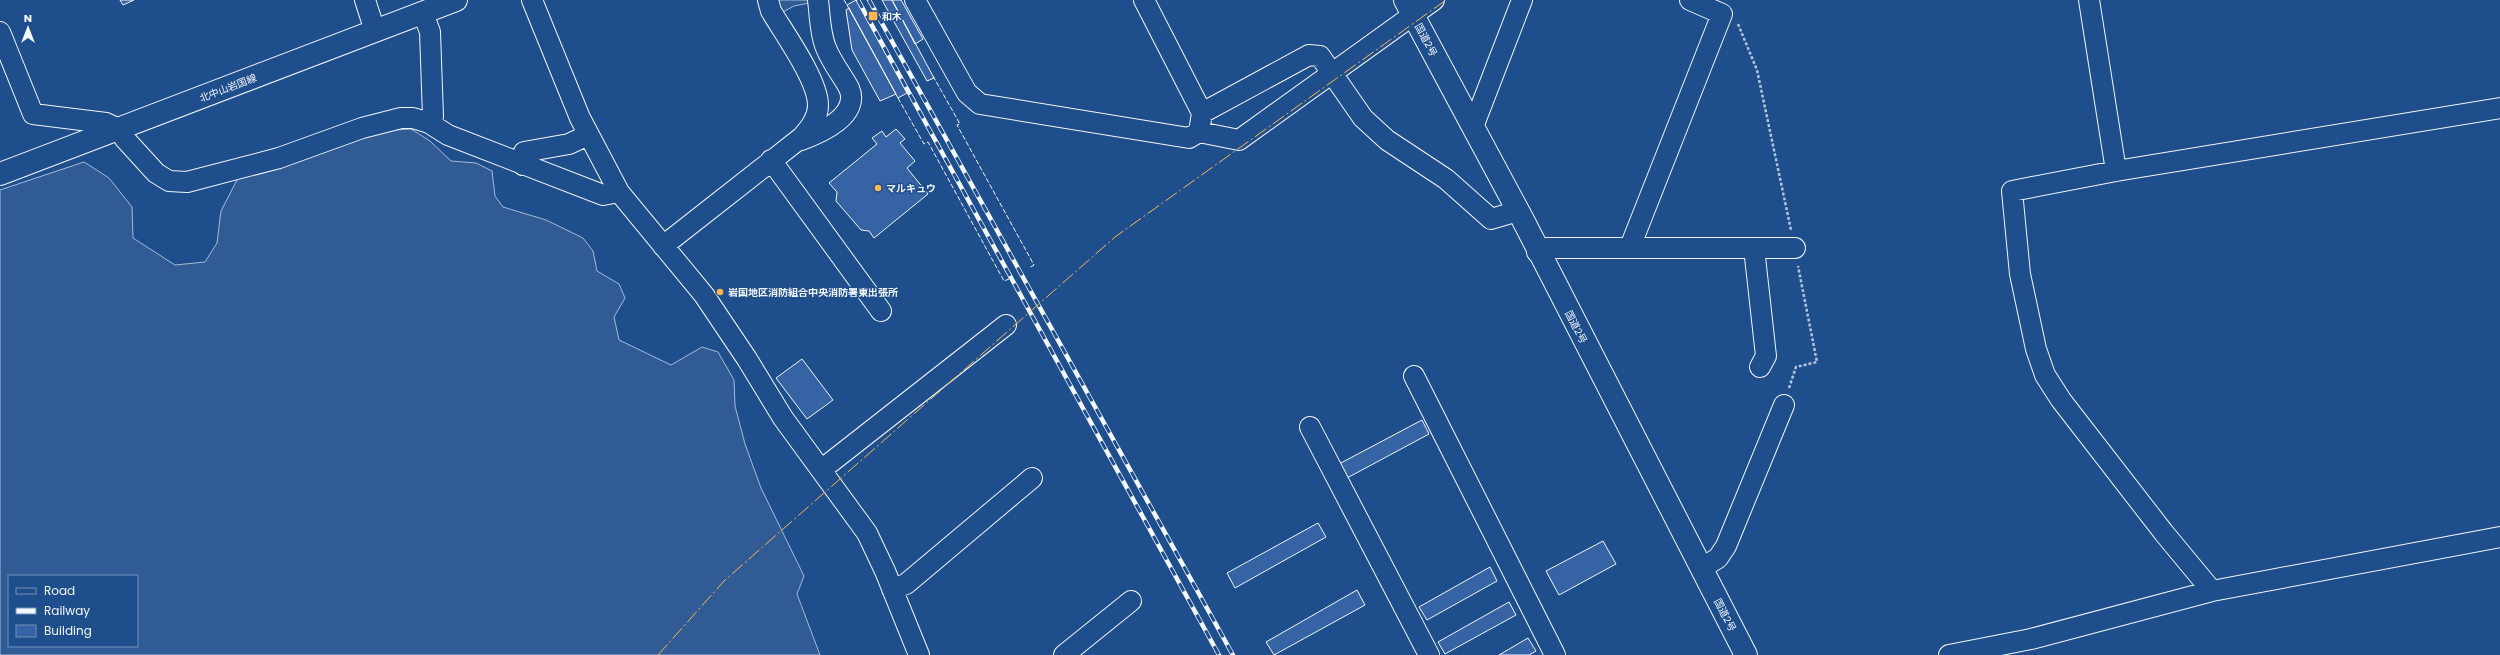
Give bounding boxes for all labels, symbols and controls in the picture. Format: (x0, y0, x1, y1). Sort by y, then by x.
north arrow (8, 8, 48, 48)
place label: 和木 (882, 9, 902, 24)
text: N (24, 10, 32, 26)
marker: 和木 (867, 10, 879, 22)
street label: 国道2号 (1411, 21, 1441, 59)
street label: 北中山岩国線 (197, 70, 259, 106)
place label: マルキュウ (886, 181, 936, 196)
marker: マルキュウ (873, 183, 883, 193)
place label: 岩国地区消防組合中央消防署東出張所 (728, 285, 898, 300)
marker: 岩国地区消防組合中央消防署東出張所 (715, 287, 725, 297)
street label: 国道2号 (1561, 308, 1591, 346)
legend (8, 575, 138, 647)
text: Road (44, 582, 75, 599)
street label: 国道2号 (1710, 596, 1740, 634)
text: Railway (44, 602, 90, 619)
text: Building (44, 622, 92, 639)

